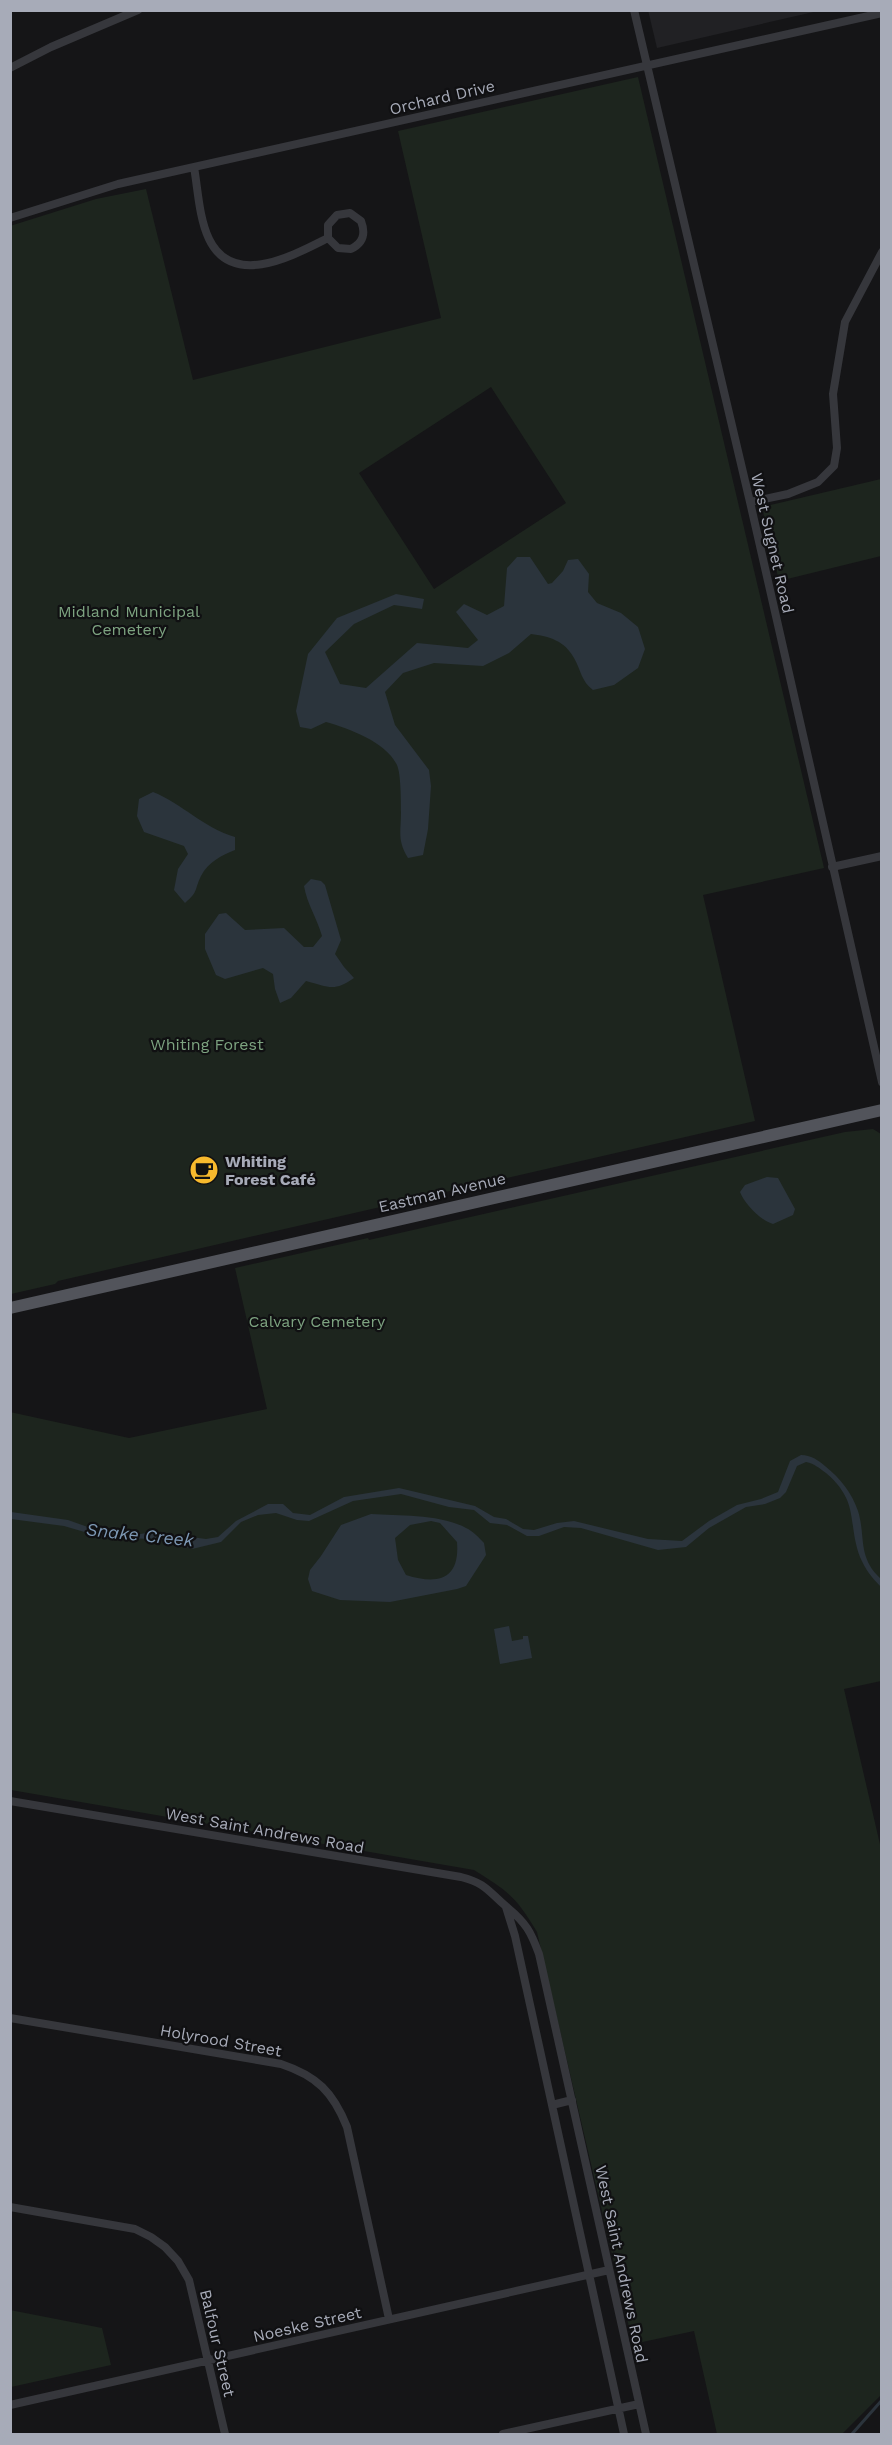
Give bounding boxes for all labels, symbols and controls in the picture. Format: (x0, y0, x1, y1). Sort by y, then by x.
street label: Orchard Drive (388, 76, 497, 119)
street label: West Sugnet Road (747, 471, 798, 615)
park label: Midland Municipal Cemetery (58, 602, 200, 639)
park label: Whiting Forest (150, 1035, 264, 1054)
place label: Whiting Forest Café (225, 1152, 316, 1189)
cafe icon: Whiting Forest Café (188, 1154, 220, 1186)
street label: Eastman Avenue (377, 1169, 508, 1216)
park label: Calvary Cemetery (249, 1312, 386, 1331)
water label: Snake Creek (85, 1518, 196, 1551)
street label: West Saint Andrews Road (164, 1804, 366, 1857)
street label: Holyrood Street (159, 2020, 283, 2061)
street label: West Saint Andrews Road (591, 2164, 652, 2365)
street label: Balfour Street (196, 2288, 239, 2399)
street label: Noeske Street (251, 2303, 363, 2346)

